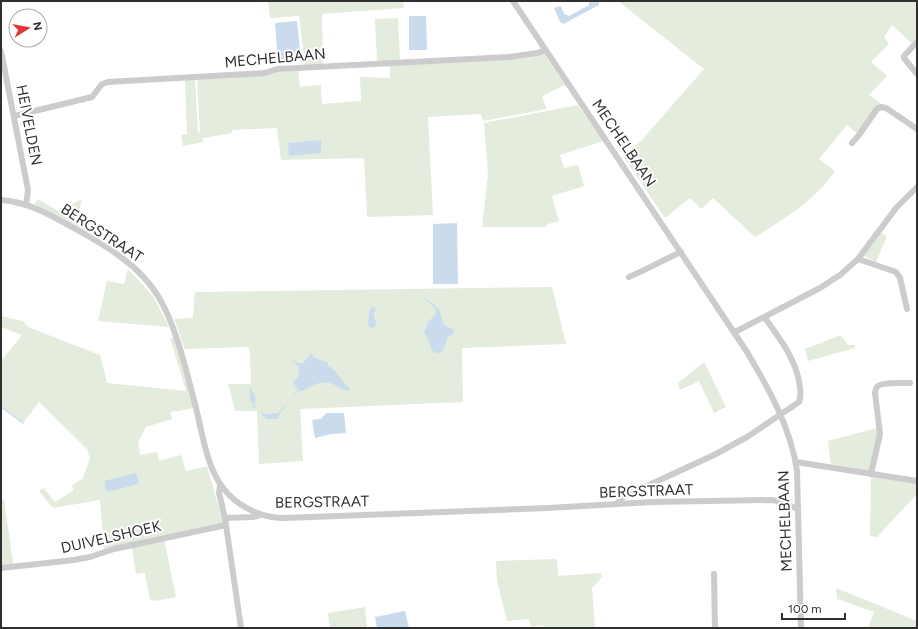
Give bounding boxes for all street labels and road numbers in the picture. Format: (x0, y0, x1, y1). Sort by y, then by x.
street label: MECHELBAAN (224, 45, 326, 71)
street label: HEIVELDEN (12, 83, 46, 167)
street label: MECHELBAAN (588, 96, 660, 190)
street label: BERGSTRAAT (58, 200, 147, 267)
street label: MECHELBAAN (774, 470, 796, 572)
street label: BERGSTRAAT (599, 480, 694, 502)
street label: BERGSTRAAT (275, 492, 370, 512)
street label: DUIVELSHOEK (59, 517, 164, 557)

